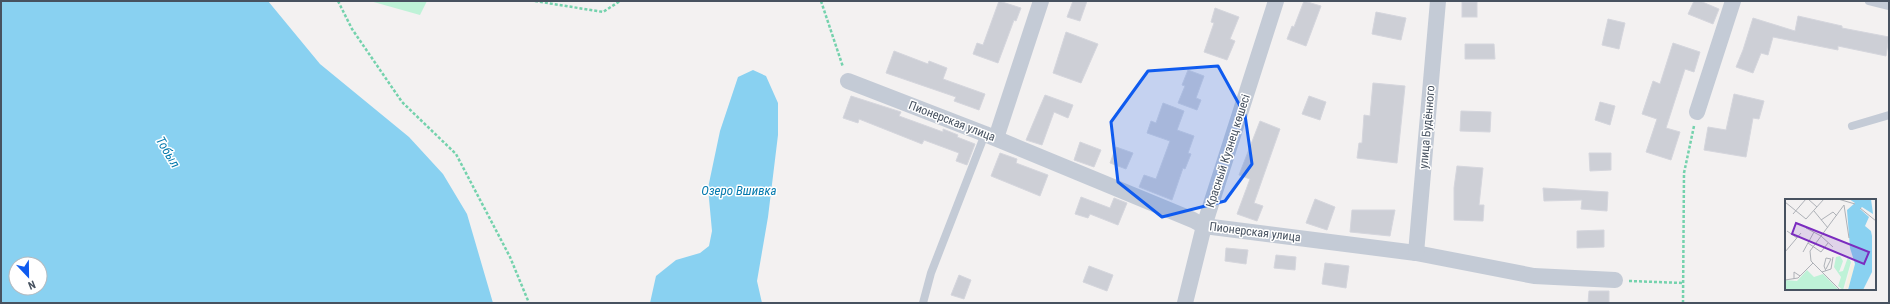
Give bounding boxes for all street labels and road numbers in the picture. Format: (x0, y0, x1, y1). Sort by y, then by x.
street label: улица Будённого (1416, 85, 1438, 169)
street label: Красный Кузнец көшесі (1203, 92, 1253, 210)
street label: Пионерская улица (907, 98, 998, 144)
street label: Пионерская улица (1209, 219, 1302, 245)

